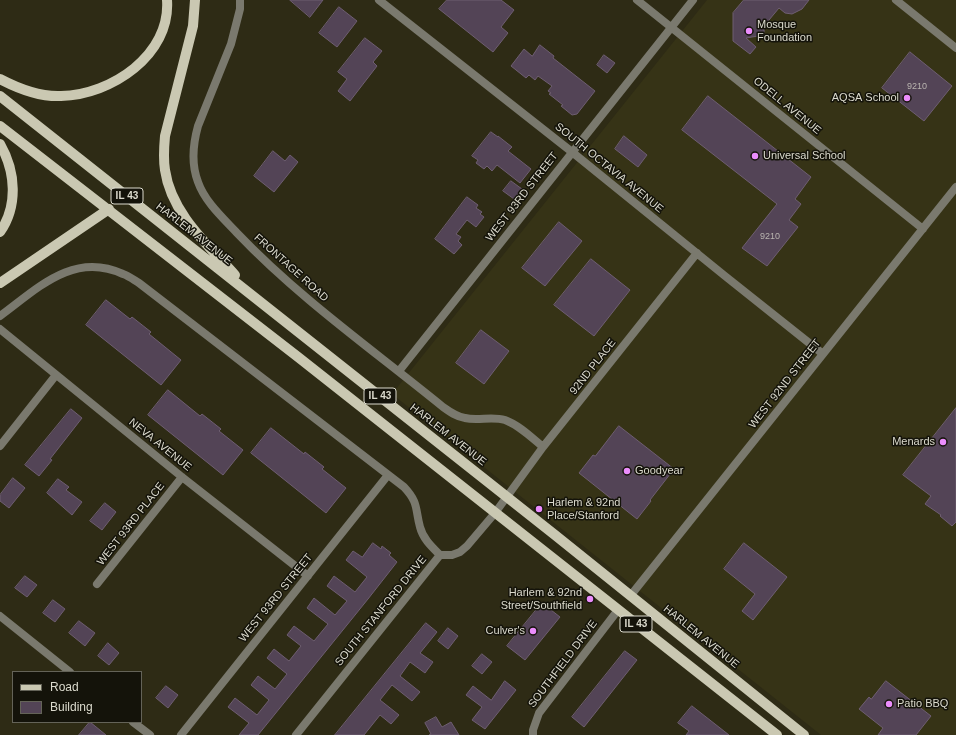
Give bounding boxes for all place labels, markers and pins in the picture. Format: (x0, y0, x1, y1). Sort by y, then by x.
place label: Mosque Foundation (757, 18, 812, 44)
marker: Mosque Foundation (744, 26, 754, 36)
place label: AQSA School (832, 91, 899, 105)
marker: AQSA School (902, 93, 912, 103)
place label: Universal School (763, 149, 846, 163)
marker: Universal School (750, 151, 760, 161)
place label: Menards (892, 435, 935, 449)
marker: Menards (938, 437, 948, 447)
place label: Goodyear (635, 464, 683, 478)
marker: Goodyear (622, 466, 632, 476)
place label: Harlem & 92nd Place/Stanford (547, 496, 620, 522)
marker: Harlem & 92nd Place/Stanford (534, 504, 544, 514)
place label: Harlem & 92nd Street/Southfield (501, 586, 582, 612)
marker: Harlem & 92nd Street/Southfield (585, 594, 595, 604)
place label: Culver's (486, 624, 525, 638)
marker: Culver's (528, 626, 538, 636)
place label: Patio BBQ (897, 697, 948, 711)
marker: Patio BBQ (884, 699, 894, 709)

